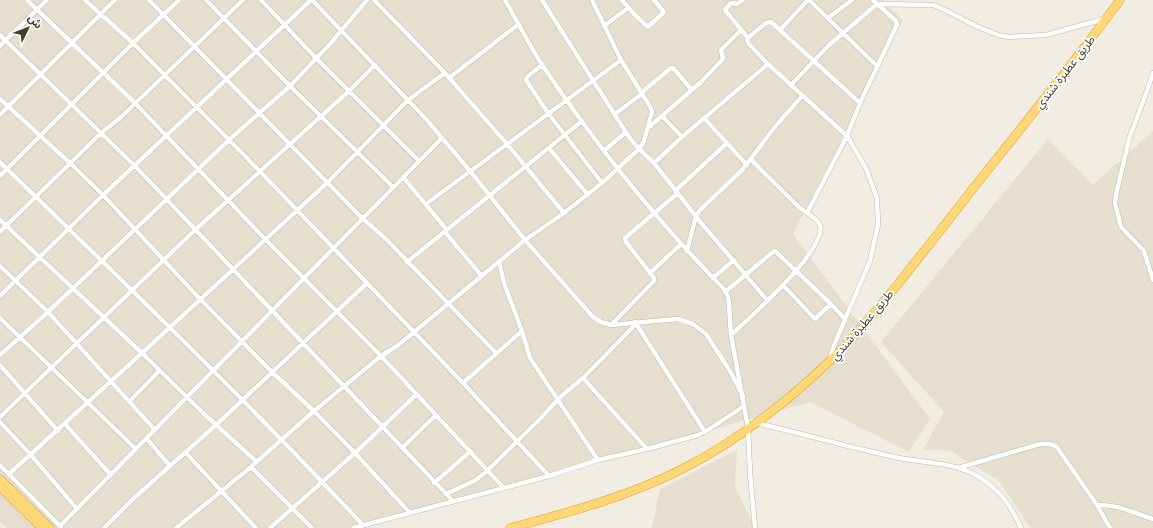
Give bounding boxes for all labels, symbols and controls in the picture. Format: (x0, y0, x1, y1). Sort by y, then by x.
north arrow (8, 8, 48, 48)
text: ش (25, 11, 46, 31)
street label: طريق عطبرة شندي (1031, 32, 1100, 113)
street label: طريق عطبرة شندي (827, 286, 899, 365)

